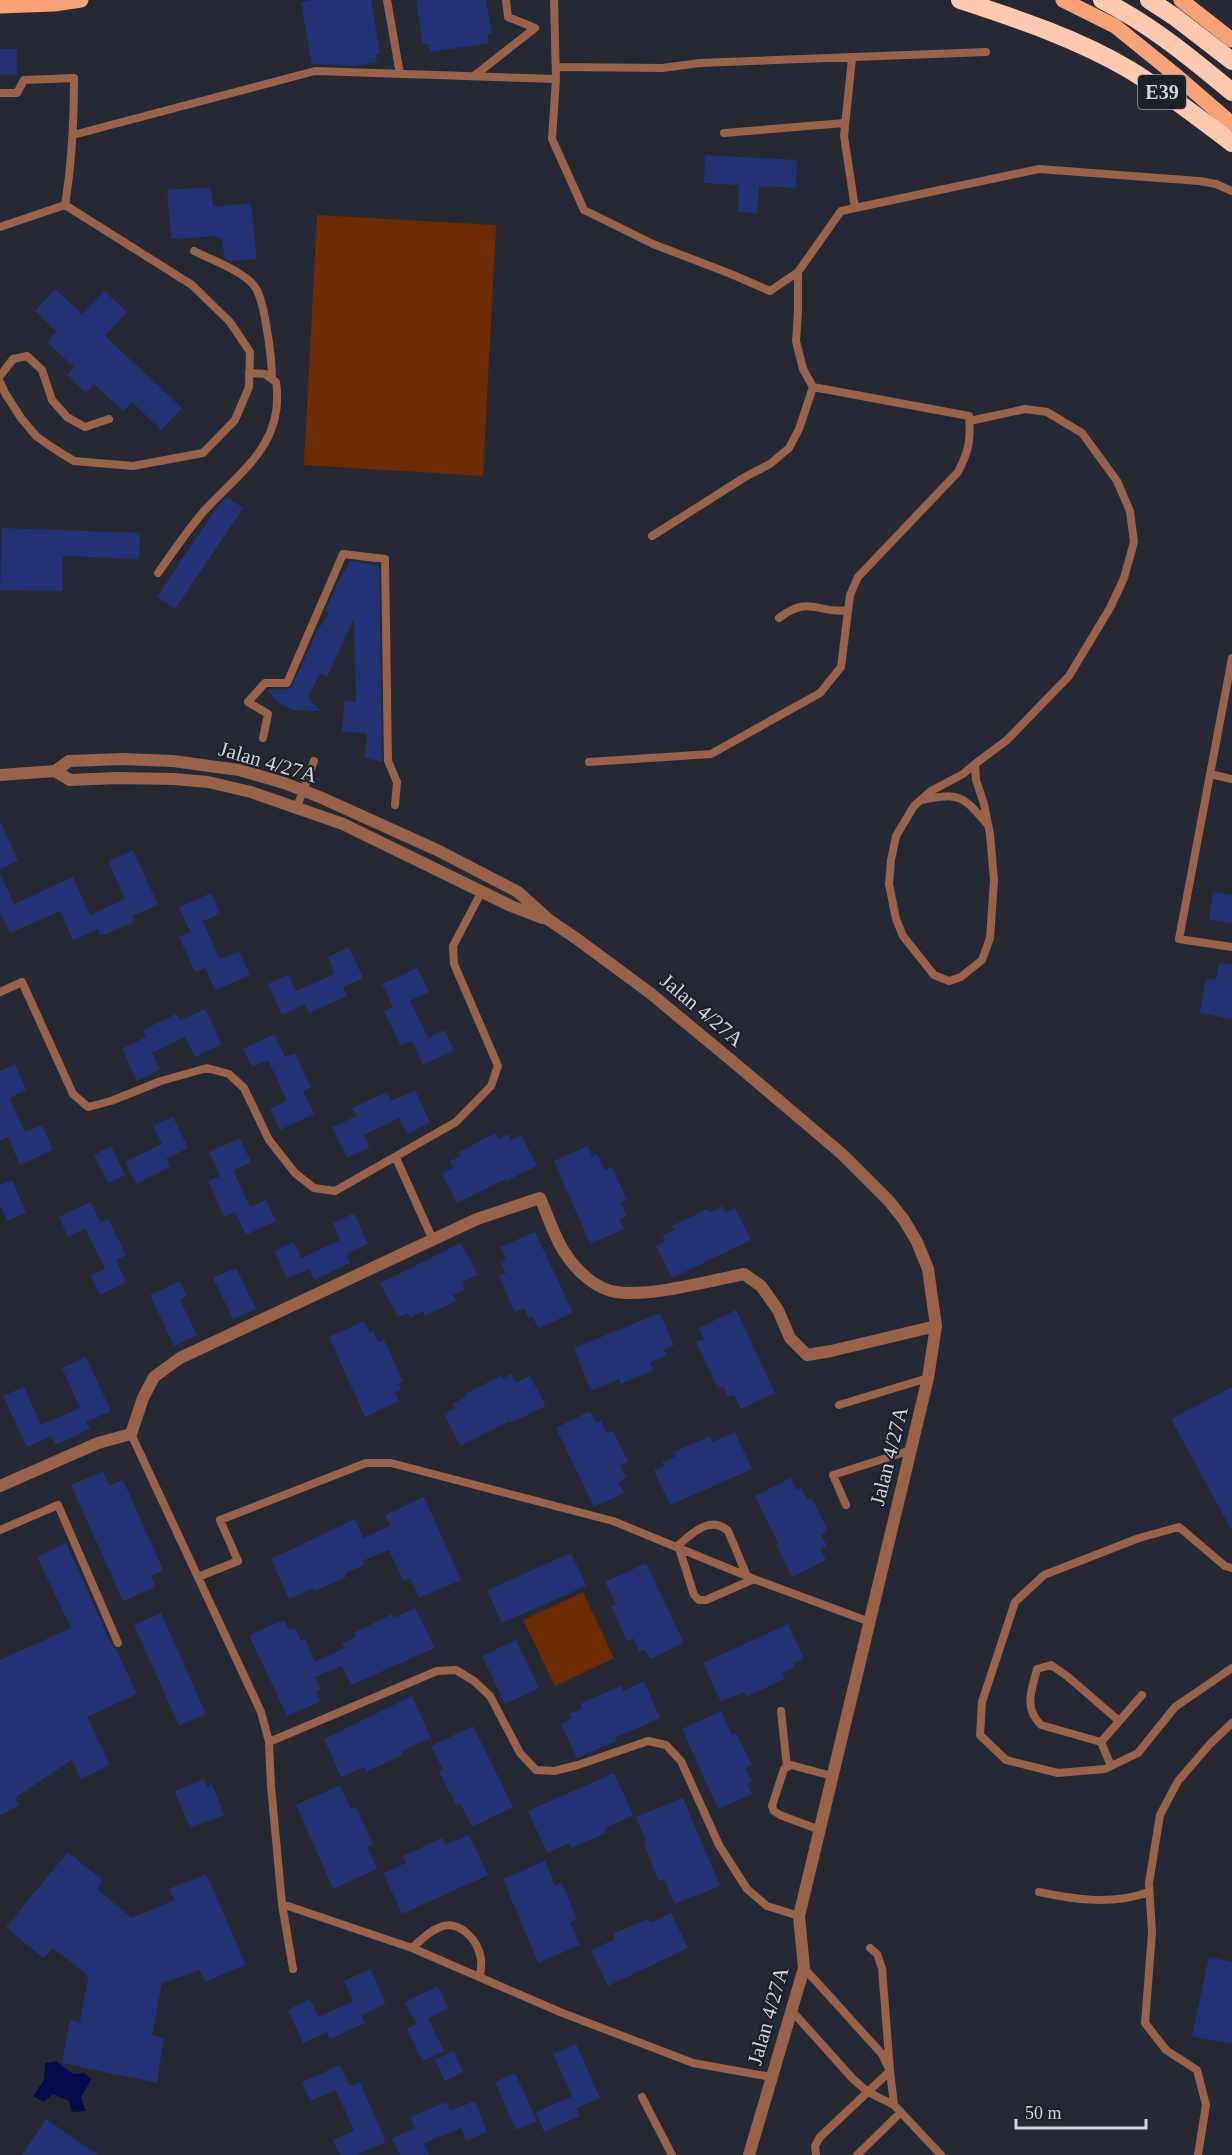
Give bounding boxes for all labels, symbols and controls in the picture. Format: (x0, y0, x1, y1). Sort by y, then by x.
road number: E39 (1138, 75, 1186, 109)
street label: Jalan 4/27A (216, 737, 321, 788)
street label: Jalan 4/27A (656, 968, 749, 1052)
street label: Jalan 4/27A (865, 1403, 913, 1508)
street label: Jalan 4/27A (743, 1963, 794, 2068)
scale bar (1016, 2092, 1146, 2130)
text: 50 m (1025, 2103, 1062, 2123)

